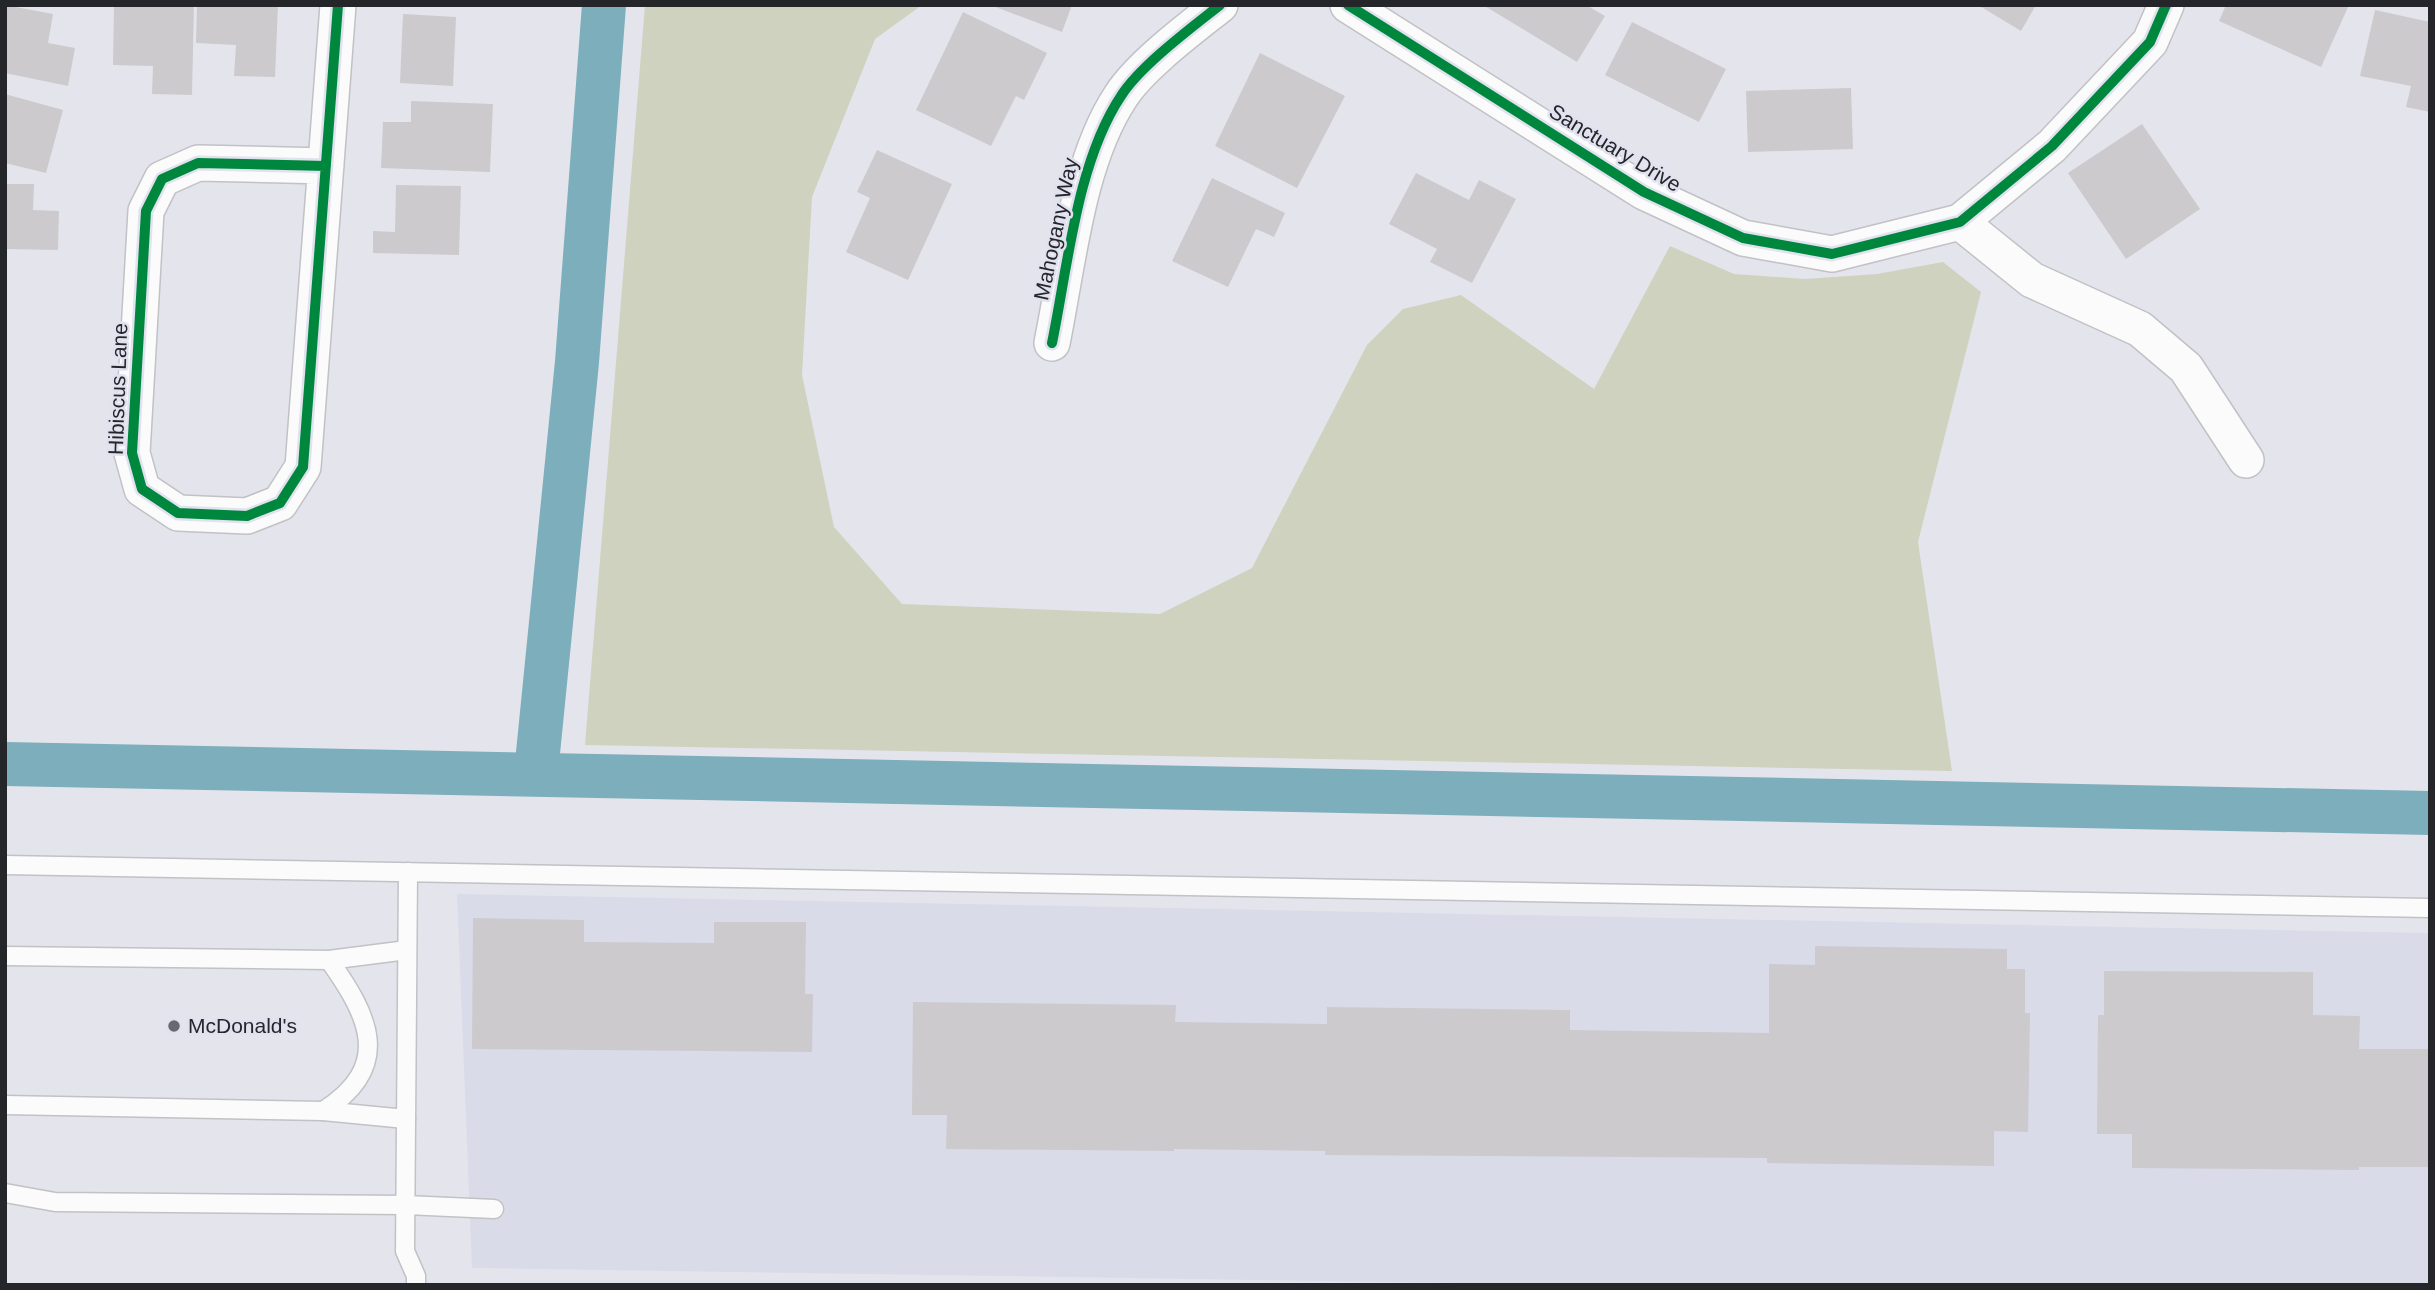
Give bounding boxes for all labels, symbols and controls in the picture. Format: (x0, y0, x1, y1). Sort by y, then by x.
street label: Sanctuary Drive (1545, 99, 1685, 196)
street label: Mahogany Way (1029, 155, 1082, 302)
street label: Hibiscus Lane (104, 323, 131, 455)
place label: McDonald's (188, 1014, 297, 1037)
marker: McDonald's (166, 1018, 182, 1034)

